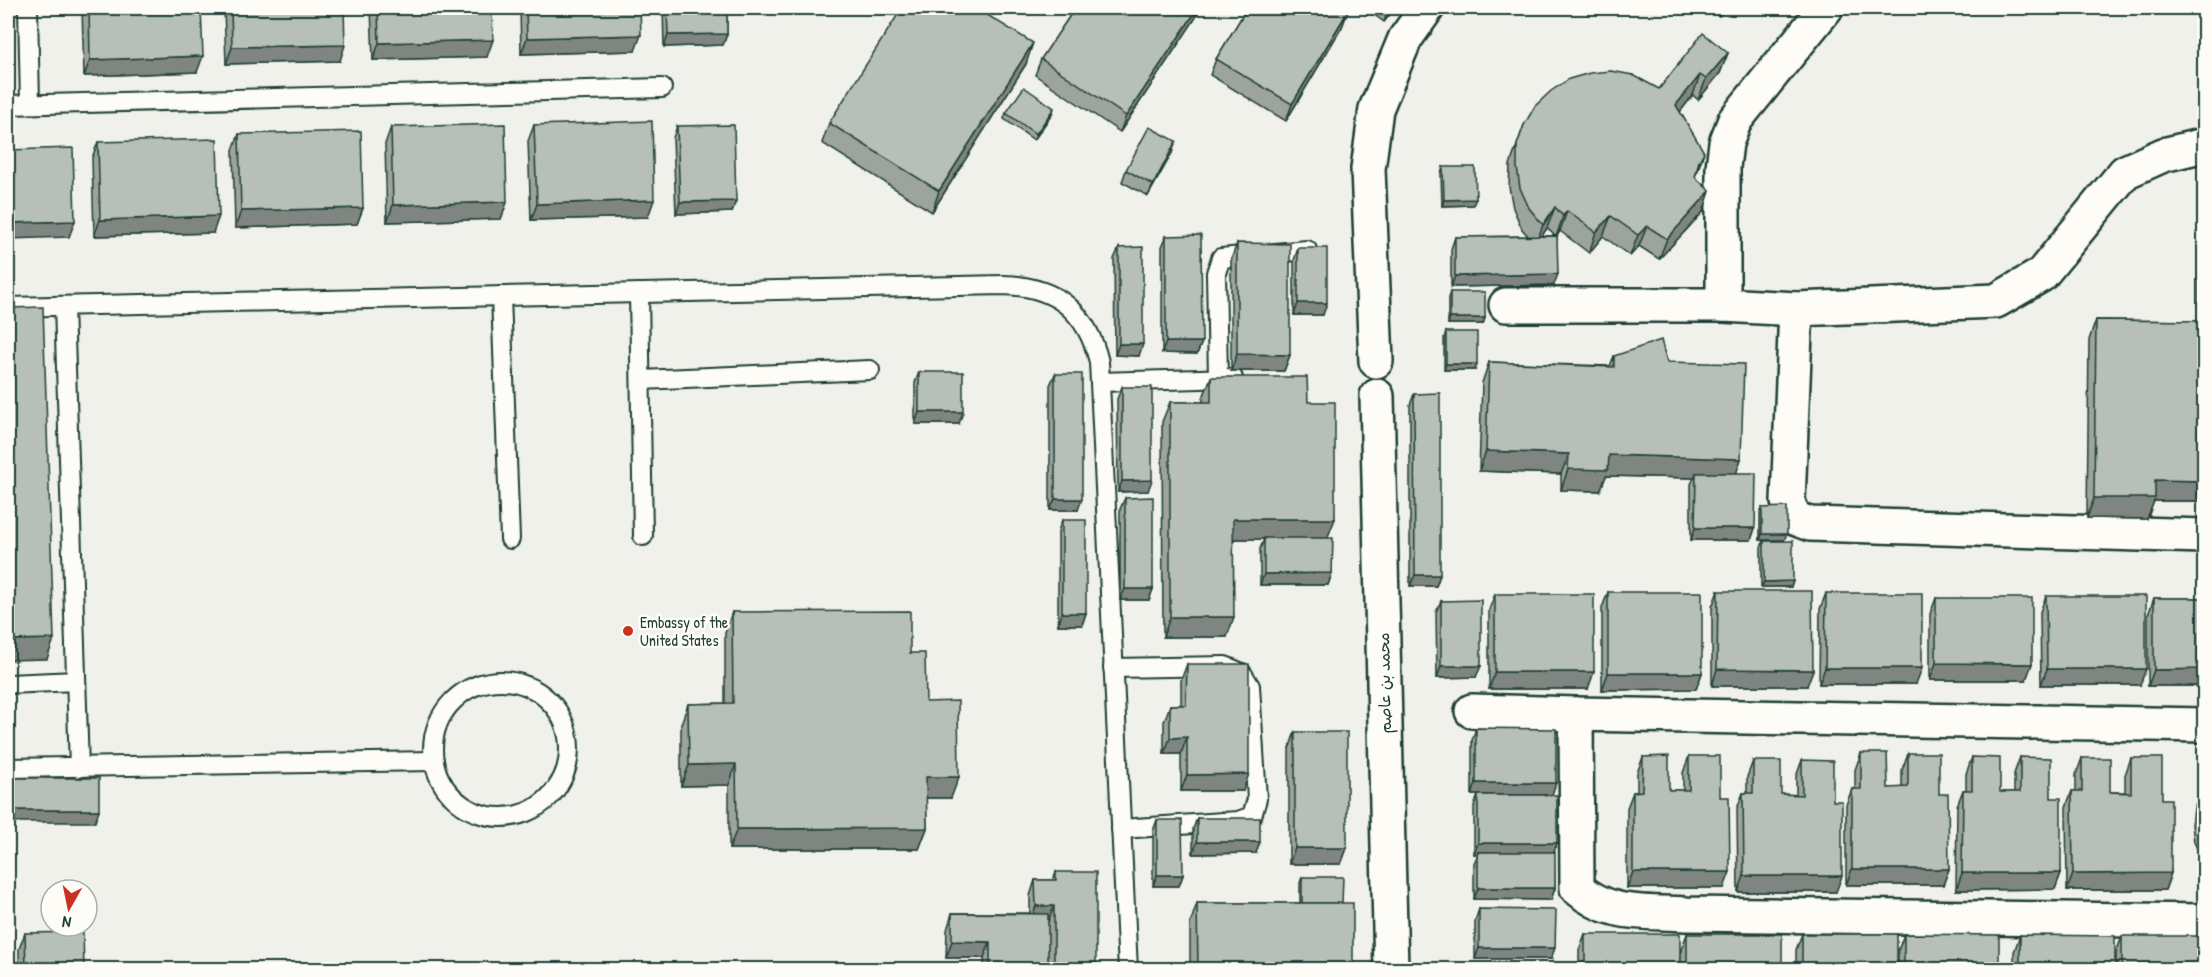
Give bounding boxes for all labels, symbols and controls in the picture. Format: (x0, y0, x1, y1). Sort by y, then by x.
place label: Embassy of the United States (640, 611, 729, 651)
marker: Embassy of the United States (621, 624, 635, 638)
street label: محمد بن عاصم (1372, 632, 1398, 734)
north arrow (39, 878, 99, 938)
text: N (60, 911, 73, 934)

